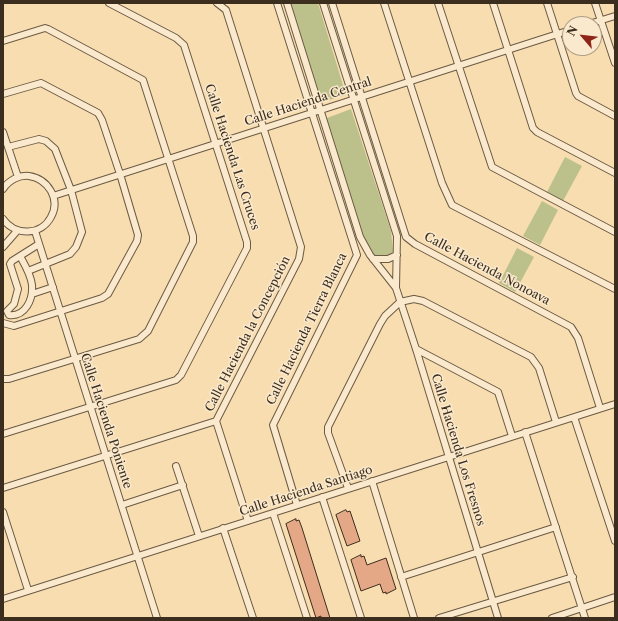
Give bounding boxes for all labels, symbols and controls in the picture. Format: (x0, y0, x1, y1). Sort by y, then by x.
north arrow (562, 16, 602, 56)
text: N (564, 23, 581, 38)
street label: Calle Hacienda Central (243, 75, 373, 129)
street label: Calle Hacienda Las Cruces (202, 82, 262, 232)
street label: Calle Hacienda Nonoava (422, 230, 552, 308)
street label: Calle Hacienda Tierra Blanca (264, 251, 350, 407)
street label: Calle Hacienda la Concepción (202, 254, 294, 414)
street label: Calle Hacienda Poniente (77, 351, 135, 491)
street label: Calle Hacienda Los Fresnos (428, 372, 488, 528)
street label: Calle Hacienda Santiago (238, 463, 374, 519)

